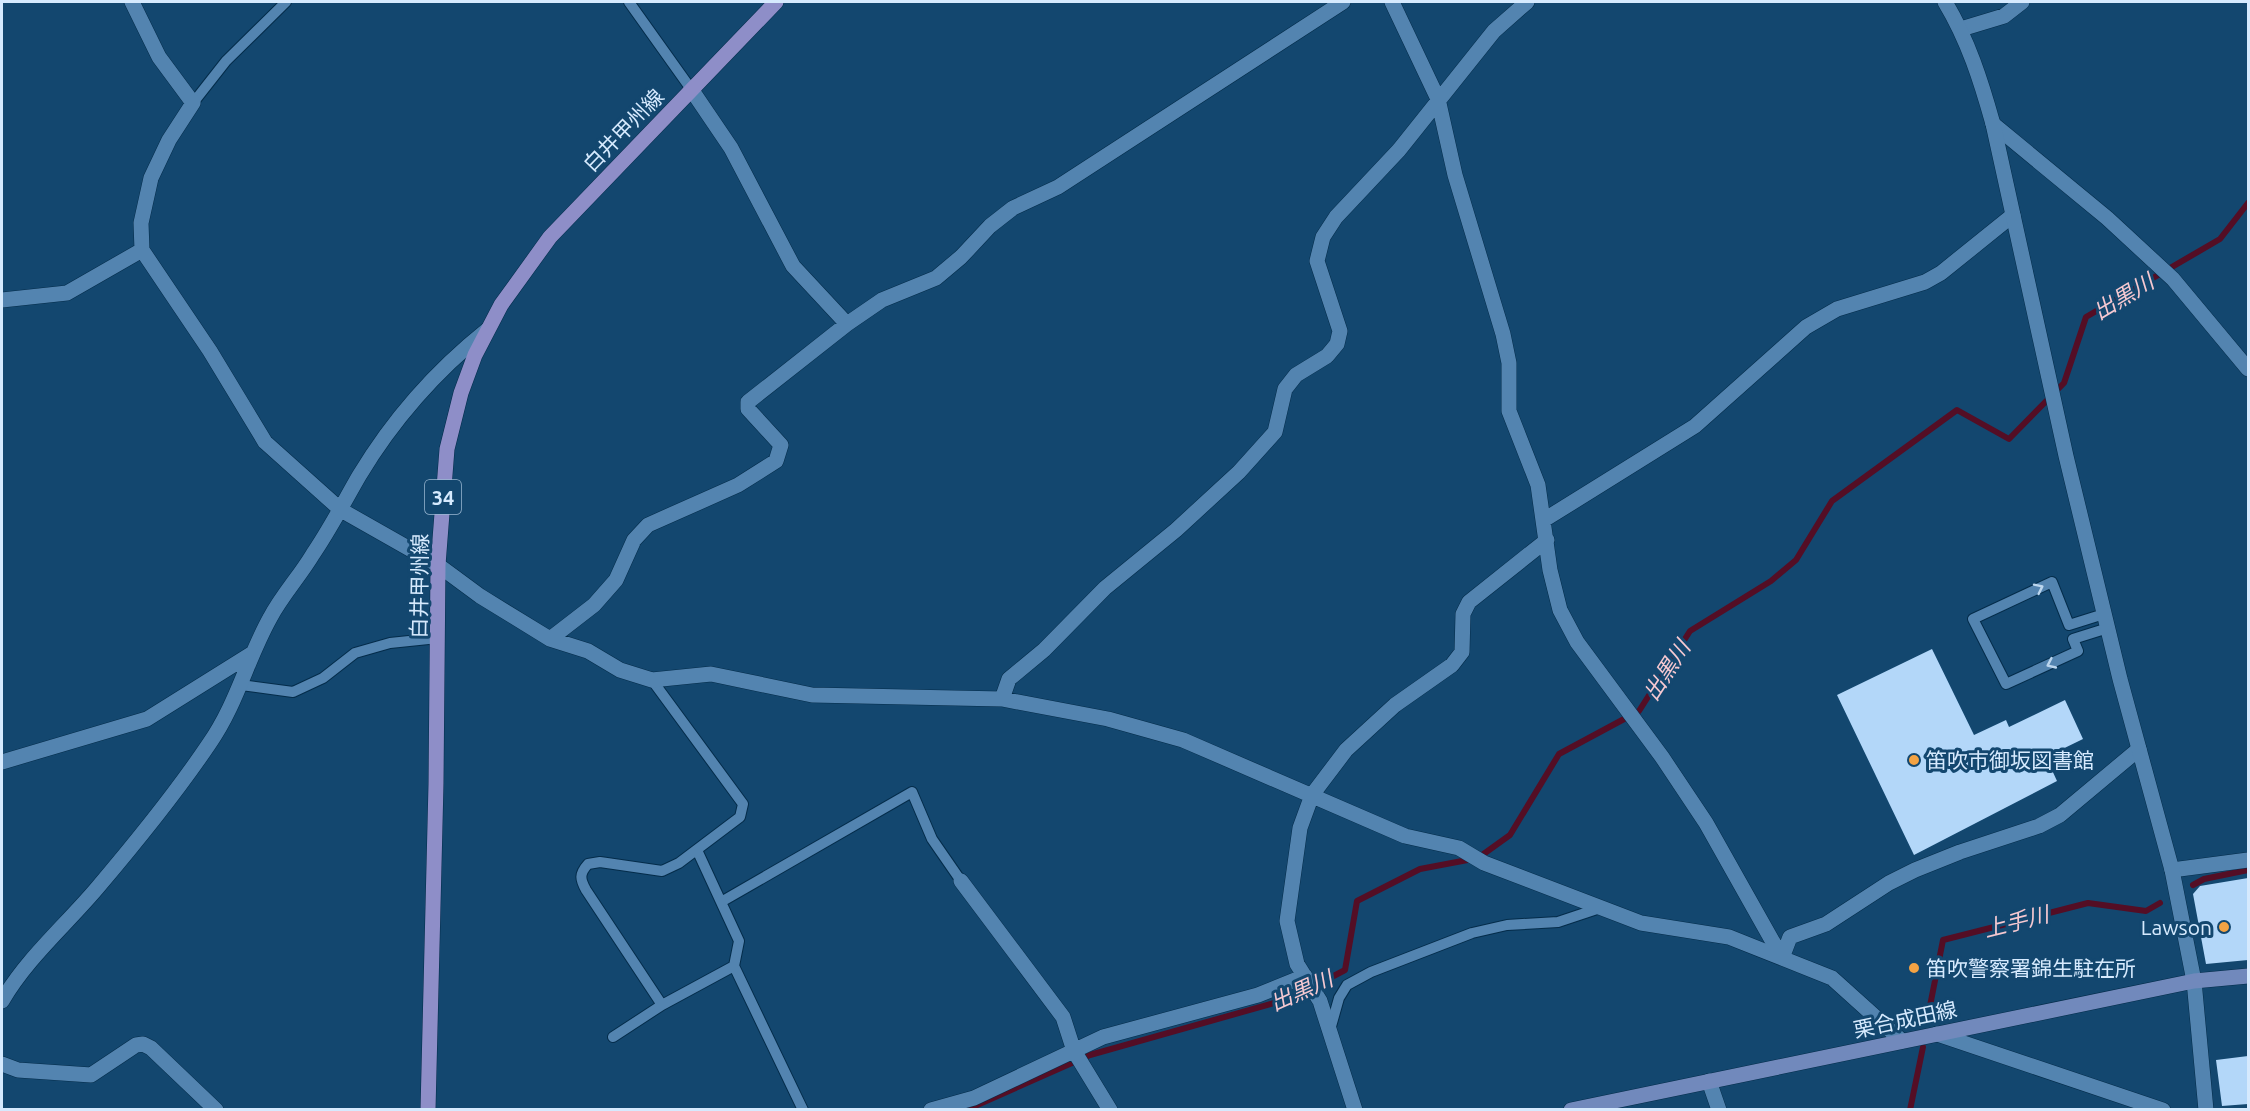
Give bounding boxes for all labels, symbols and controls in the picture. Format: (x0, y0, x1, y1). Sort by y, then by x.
street label: 白井甲州線 (578, 84, 668, 176)
water label: 出黒川 (2088, 267, 2159, 324)
road number: 34 (425, 480, 461, 514)
street label: 白井甲州線 (406, 533, 432, 639)
one-way arrow (2033, 583, 2044, 595)
water label: 出黒川 (1638, 634, 1696, 704)
one-way arrow (2046, 656, 2057, 668)
place label: 笛吹市御坂図書館 (1926, 748, 2094, 772)
marker: 笛吹市御坂図書館 (1907, 753, 1921, 767)
water label: 上手川 (1981, 900, 2053, 941)
place label: Lawson (2141, 915, 2212, 939)
marker: Lawson (2217, 920, 2231, 934)
place label: 笛吹警察署錦生駐在所 (1926, 956, 2136, 980)
marker: 笛吹警察署錦生駐在所 (1907, 961, 1921, 975)
water label: 出黒川 (1266, 964, 1338, 1015)
street label: 栗合成田線 (1851, 996, 1959, 1042)

